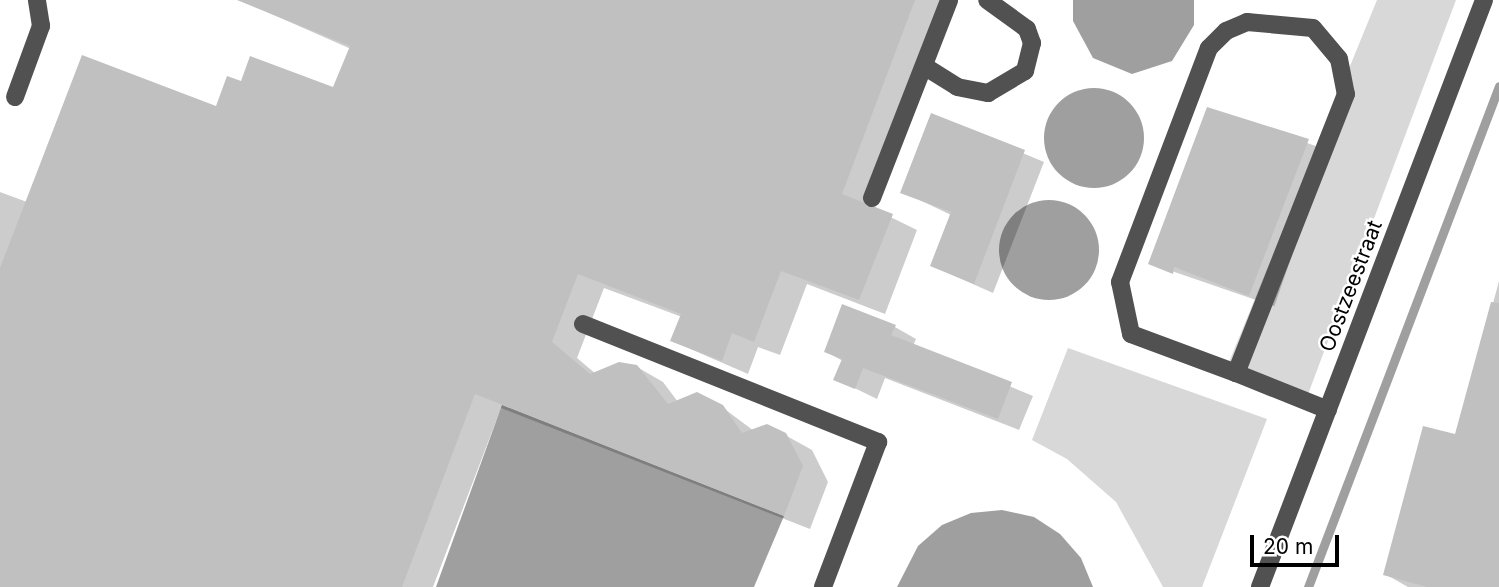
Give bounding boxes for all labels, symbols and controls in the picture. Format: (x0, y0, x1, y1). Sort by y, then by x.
street label: Oostzeestraat (1314, 217, 1388, 355)
scale bar (1254, 520, 1343, 564)
text: 20 m (1263, 534, 1313, 559)

